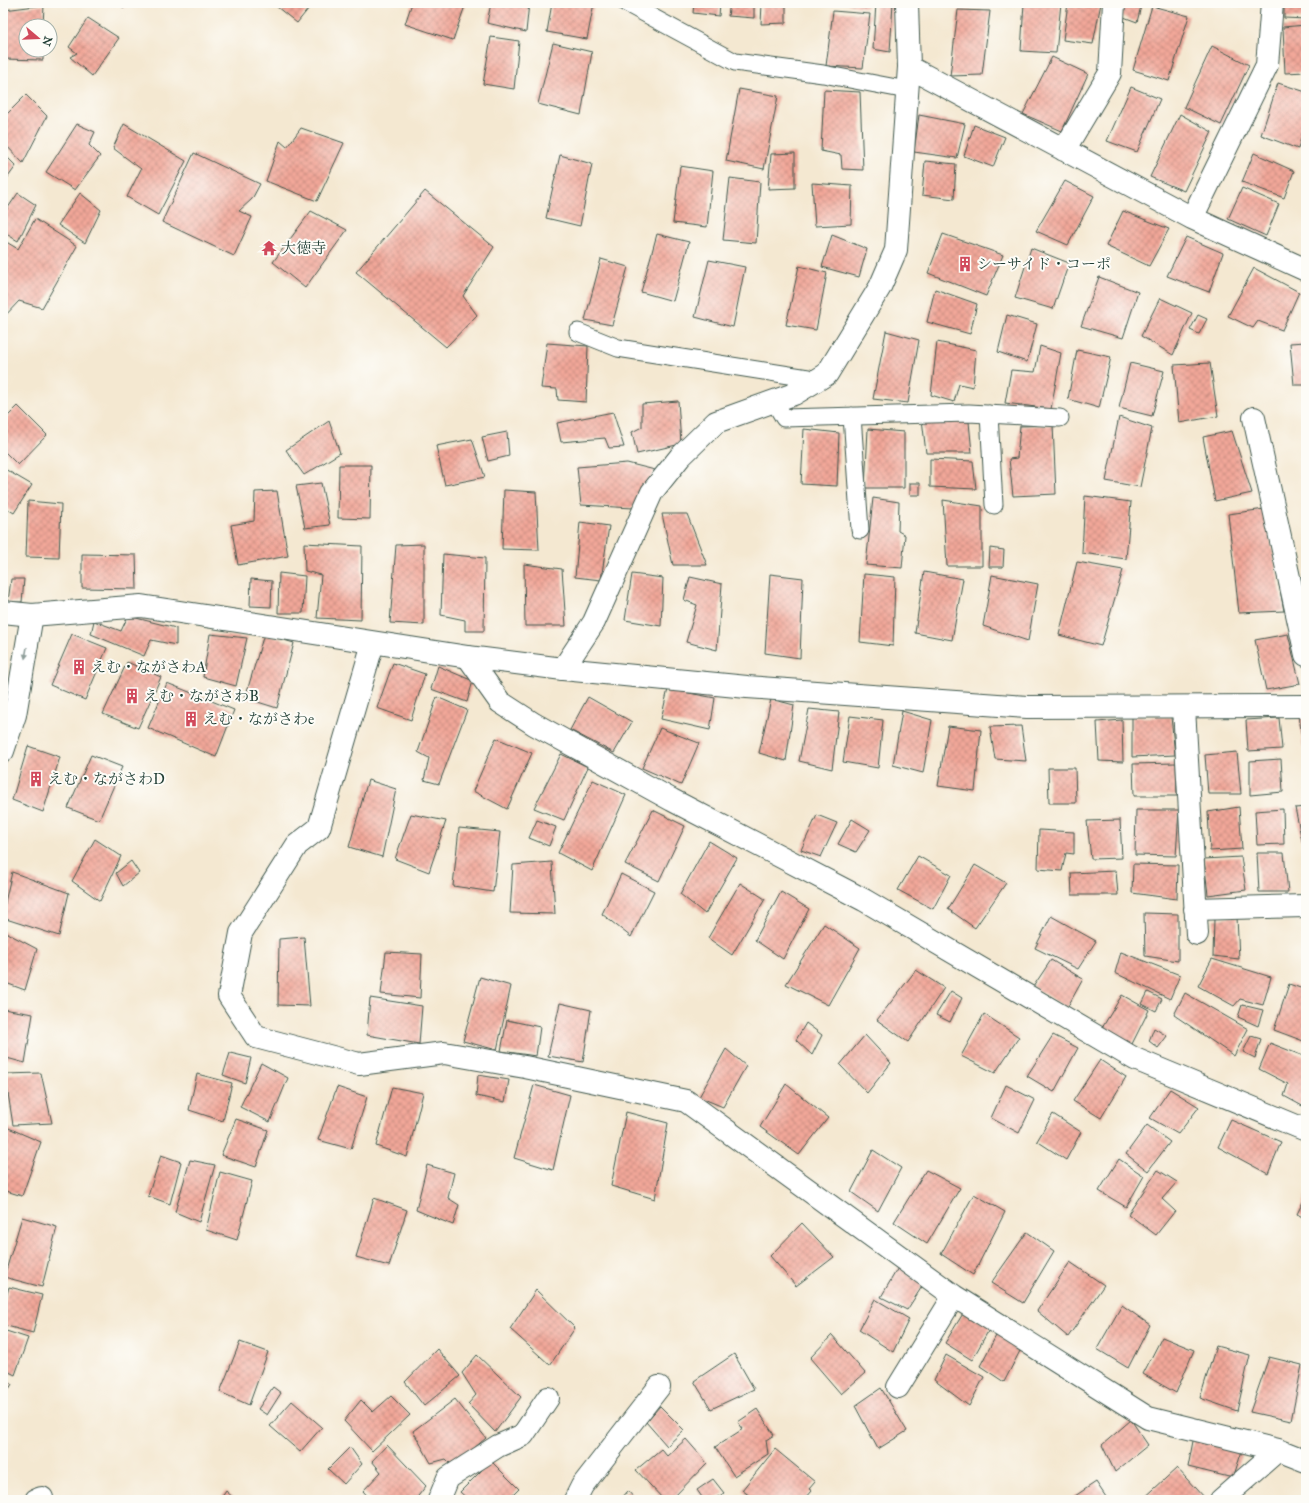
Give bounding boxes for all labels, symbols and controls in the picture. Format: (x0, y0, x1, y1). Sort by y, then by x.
north arrow (18, 18, 58, 58)
text: N (39, 35, 55, 48)
temple icon: 大徳寺 (260, 239, 278, 257)
place label: 大徳寺 (281, 239, 326, 257)
building icon: シーサイド・コーポ (956, 255, 974, 273)
place label: シーサイド・コーポ (977, 255, 1111, 273)
one-way arrow (23, 647, 29, 659)
building icon: えむ・ながさわA (70, 658, 88, 676)
place label: えむ・ながさわA (91, 658, 206, 676)
building icon: えむ・ながさわB (123, 687, 141, 705)
place label: えむ・ながさわB (144, 687, 259, 705)
building icon: えむ・ながさわe (182, 710, 200, 728)
place label: えむ・ながさわe (203, 710, 314, 728)
building icon: えむ・ながさわD (27, 770, 45, 788)
place label: えむ・ながさわD (48, 770, 165, 788)

